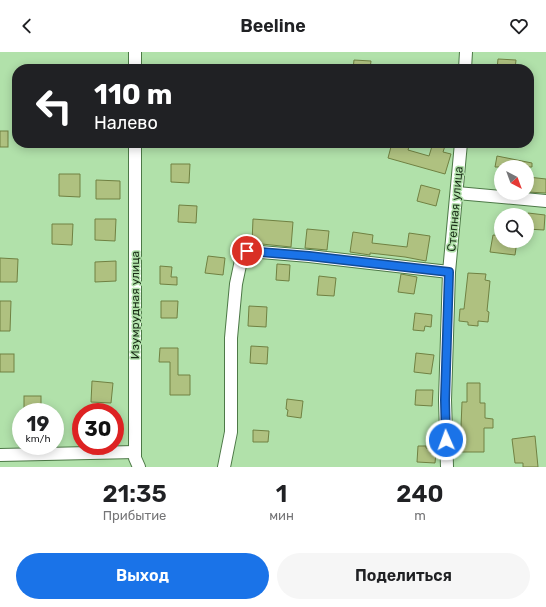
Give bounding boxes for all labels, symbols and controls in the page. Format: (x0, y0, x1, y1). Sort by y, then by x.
icon: back (16, 15, 38, 37)
text: Beeline (240, 15, 306, 37)
icon: heart (508, 15, 530, 37)
text: 110 m (94, 78, 172, 111)
icon: left (28, 80, 80, 132)
text: Налево (94, 112, 158, 134)
north arrow (494, 160, 534, 200)
map controls (494, 160, 534, 248)
street label: Степная улица (444, 166, 466, 252)
button: search (494, 208, 534, 248)
pin (230, 234, 264, 268)
icon: arrive (236, 240, 258, 262)
street label: Изумрудная улица (128, 251, 142, 359)
speed limit sign: 30 (72, 403, 124, 455)
text: 19 (27, 412, 49, 436)
position arrow (425, 419, 467, 461)
text: km/h (26, 433, 50, 445)
text: 21:35 (103, 480, 167, 508)
text: 1 (276, 480, 287, 508)
text: 240 (396, 480, 443, 508)
text: Прибытие (103, 508, 166, 523)
text: мин (269, 508, 294, 523)
text: m (414, 508, 426, 523)
button: Выход (16, 553, 269, 599)
button: Поделиться (277, 553, 530, 599)

